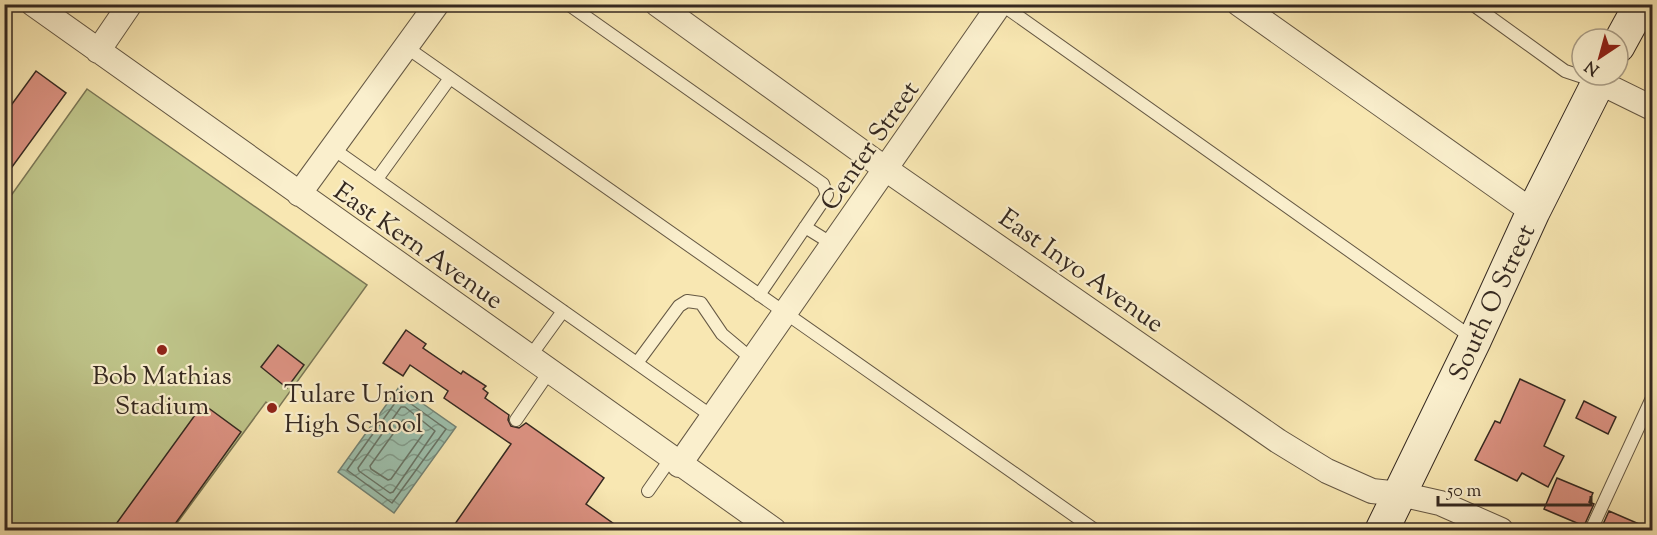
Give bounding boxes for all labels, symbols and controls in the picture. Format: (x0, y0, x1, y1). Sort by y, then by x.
north arrow (1570, 27, 1630, 87)
text: N (1581, 54, 1605, 80)
street label: Center Street (813, 74, 930, 219)
street label: East Kern Avenue (325, 175, 510, 319)
street label: East Inyo Avenue (990, 201, 1171, 343)
street label: South O Street (1441, 218, 1546, 388)
marker: Bob Mathias Stadium (155, 343, 169, 357)
place label: Bob Mathias Stadium (92, 359, 232, 426)
place label: Tulare Union High School (284, 377, 435, 444)
marker: Tulare Union High School (265, 401, 279, 415)
scale bar (1438, 469, 1591, 507)
text: 50 m (1446, 479, 1482, 505)

